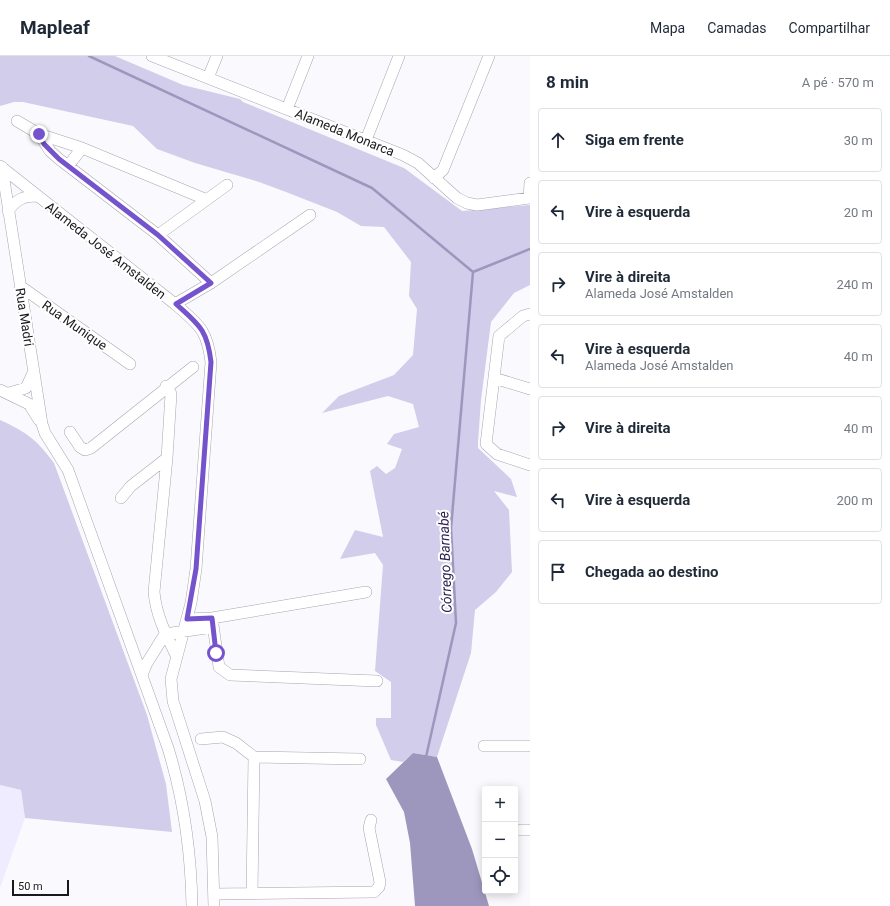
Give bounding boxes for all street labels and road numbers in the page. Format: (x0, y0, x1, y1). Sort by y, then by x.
street label: Alameda Monarca (293, 106, 397, 159)
street label: Alameda José Amstalden (43, 199, 169, 302)
street label: Rua Madri (12, 287, 37, 347)
street label: Rua Munique (39, 298, 110, 353)

